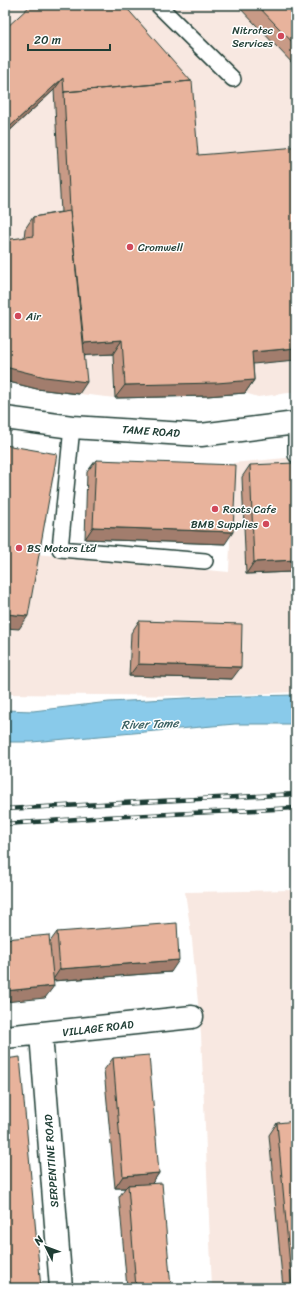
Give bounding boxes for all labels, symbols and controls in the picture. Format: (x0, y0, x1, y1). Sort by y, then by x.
place label: Nitrotec Services (232, 21, 274, 53)
scale bar (28, 26, 110, 52)
text: 20 m (34, 29, 61, 51)
marker: Nitrotec Services (276, 31, 286, 41)
place label: Cromwell (138, 238, 184, 257)
marker: Cromwell (125, 242, 135, 252)
place label: Air (25, 307, 42, 326)
marker: Air (13, 311, 23, 321)
street label: TAME ROAD (121, 420, 181, 443)
place label: Roots Cafe (223, 500, 277, 519)
marker: Roots Cafe (210, 504, 220, 514)
place label: BMB Supplies (191, 515, 259, 534)
marker: BMB Supplies (261, 519, 271, 529)
place label: BS Motors Ltd (27, 539, 97, 558)
marker: BS Motors Ltd (14, 543, 24, 553)
water label: River Tame (121, 712, 181, 736)
street label: VILLAGE ROAD (61, 1015, 135, 1042)
street label: SERPENTINE ROAD (39, 1113, 64, 1208)
north arrow (26, 1227, 66, 1267)
text: N (29, 1231, 49, 1251)

